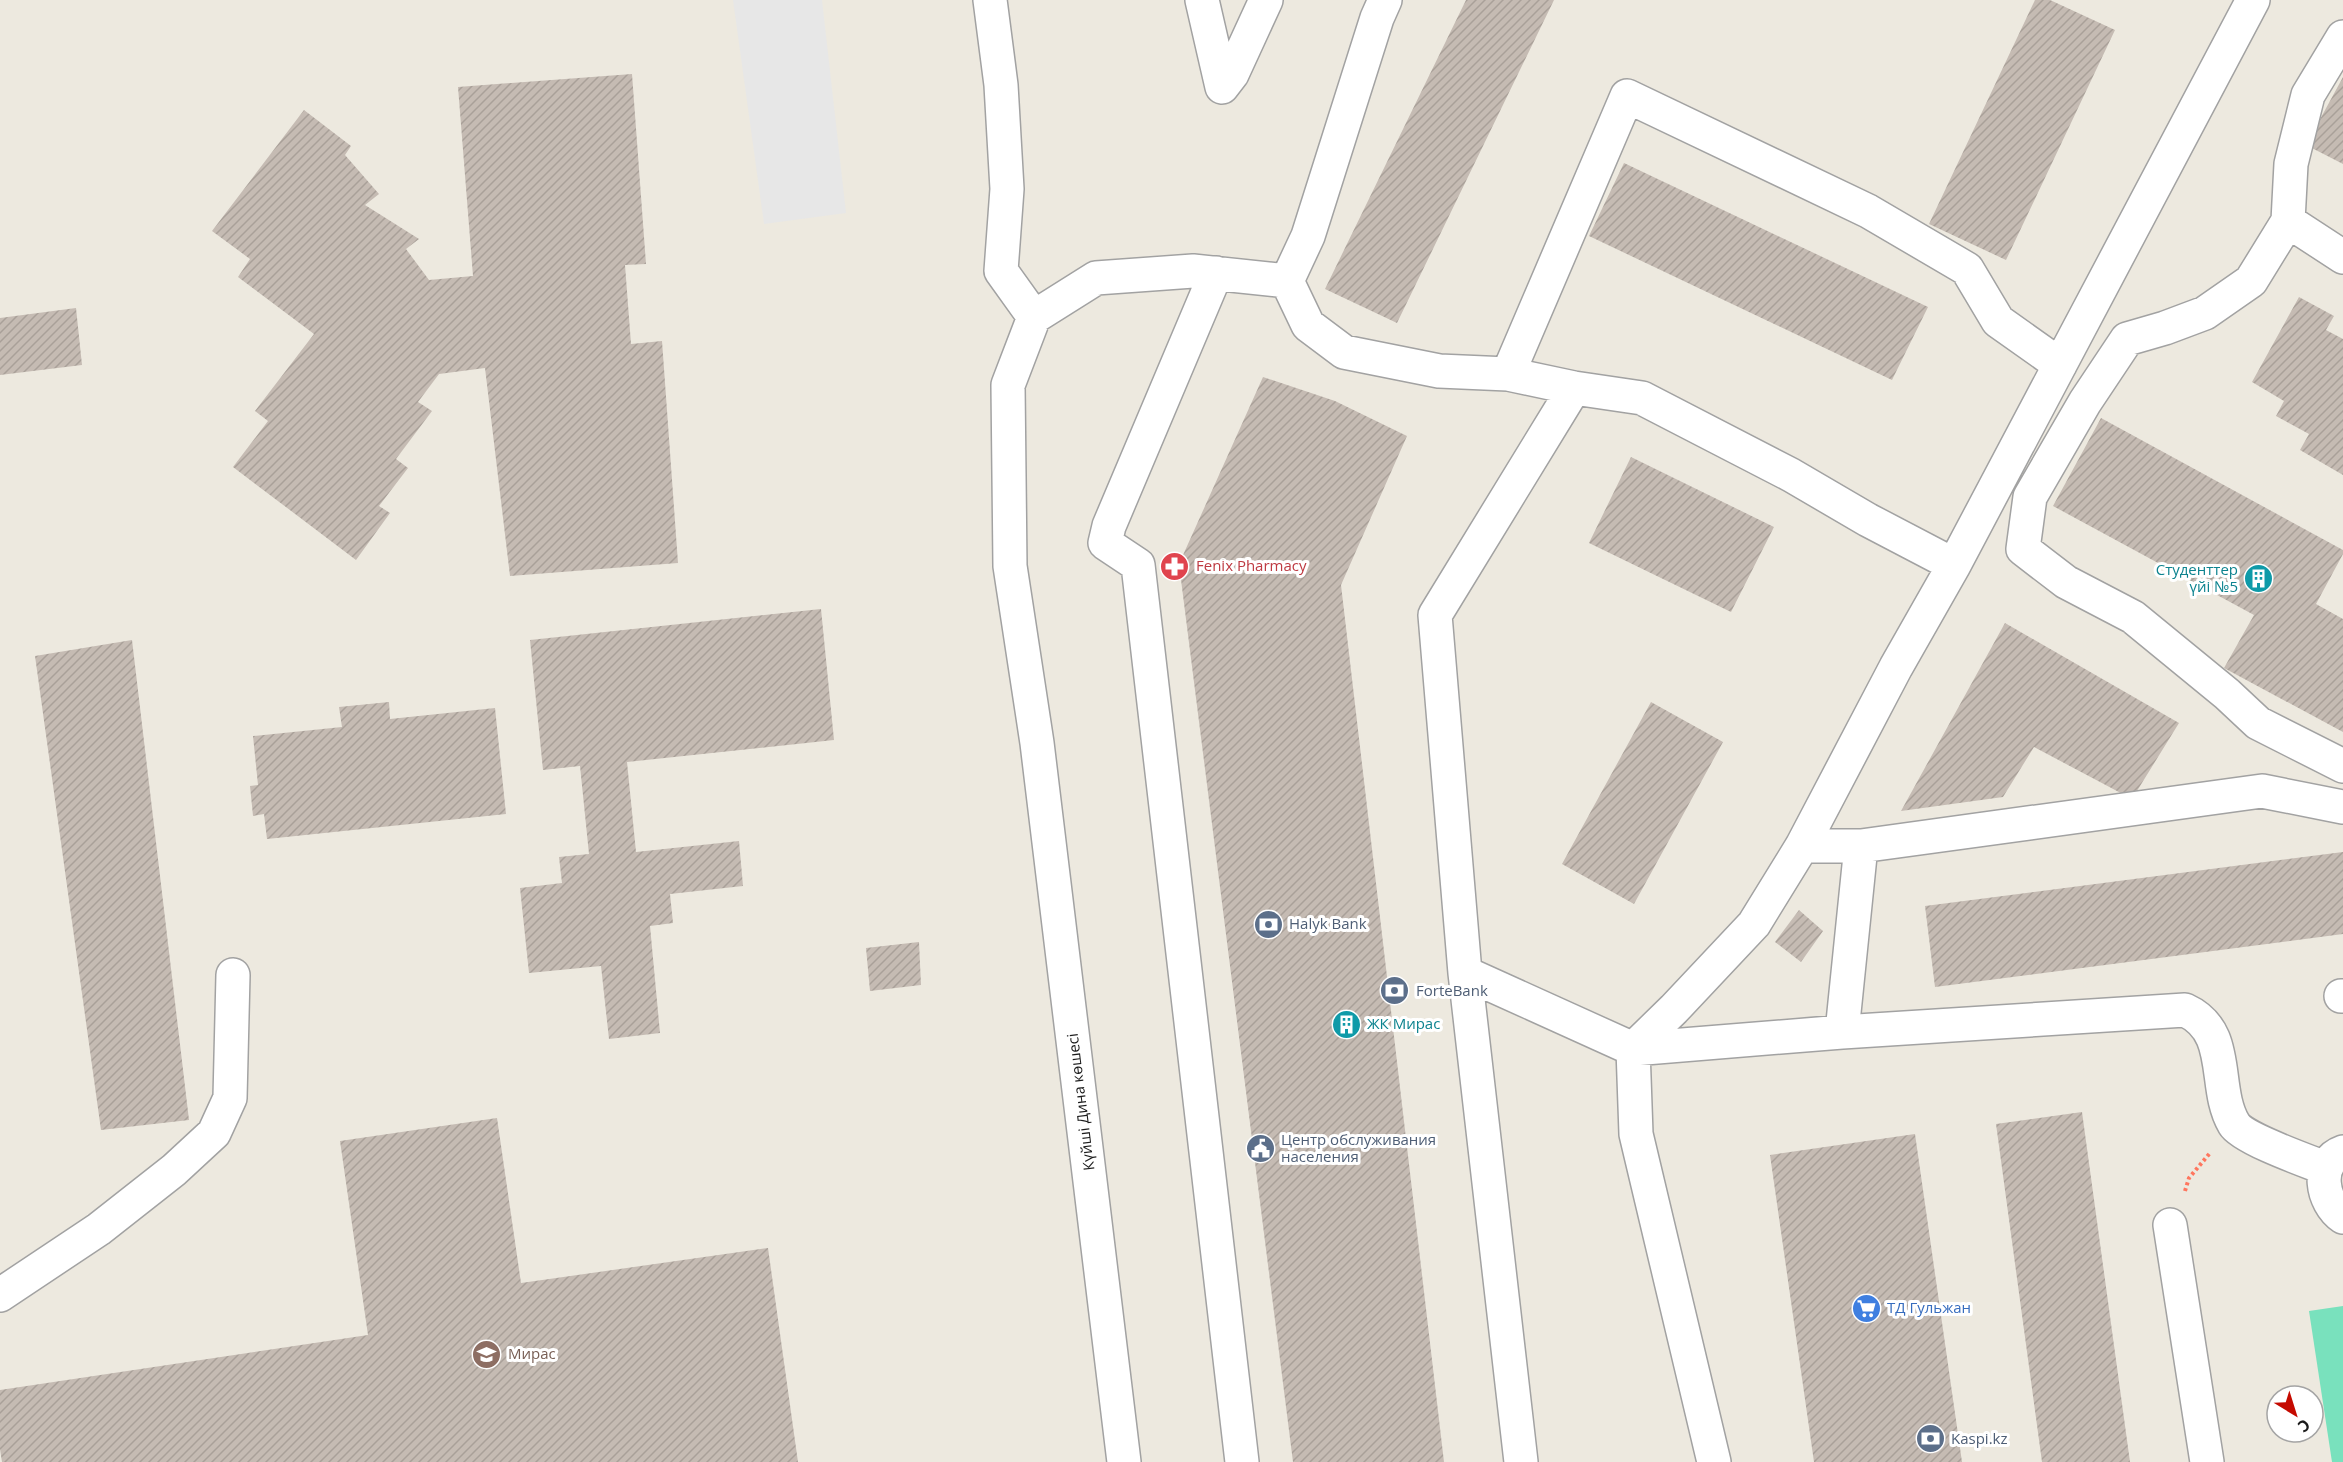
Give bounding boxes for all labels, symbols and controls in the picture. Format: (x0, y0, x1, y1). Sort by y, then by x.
pharmacy icon: Fenix Pharmacy (1159, 550, 1191, 582)
place label: Fenix Pharmacy (1196, 555, 1307, 575)
place label: Студенттер үйі №5 (2156, 559, 2238, 596)
building icon: Студенттер үйі №5 (2243, 563, 2275, 595)
bank icon: Halyk Bank (1252, 908, 1284, 940)
place label: Halyk Bank (1289, 913, 1367, 933)
bank icon: ForteBank (1379, 975, 1411, 1007)
place label: ForteBank (1416, 980, 1488, 1000)
building icon: ЖК Мирас (1330, 1008, 1362, 1040)
place label: ЖК Мирас (1367, 1013, 1440, 1033)
street label: Күйші Дина көшесі (1062, 1032, 1098, 1172)
place label: Центр обслуживания населения (1281, 1129, 1436, 1166)
public building icon: Центр обслуживания населения (1244, 1133, 1276, 1165)
supermarket icon: ТД Гульжан (1850, 1292, 1882, 1324)
place label: ТД Гульжан (1887, 1297, 1971, 1317)
school or university icon: Мирас (471, 1338, 503, 1370)
place label: Мирас (508, 1343, 556, 1363)
north arrow (2265, 1384, 2325, 1444)
text: С (2293, 1414, 2315, 1438)
bank icon: Kaspi.kz (1914, 1423, 1946, 1455)
place label: Kaspi.kz (1951, 1428, 2007, 1448)

